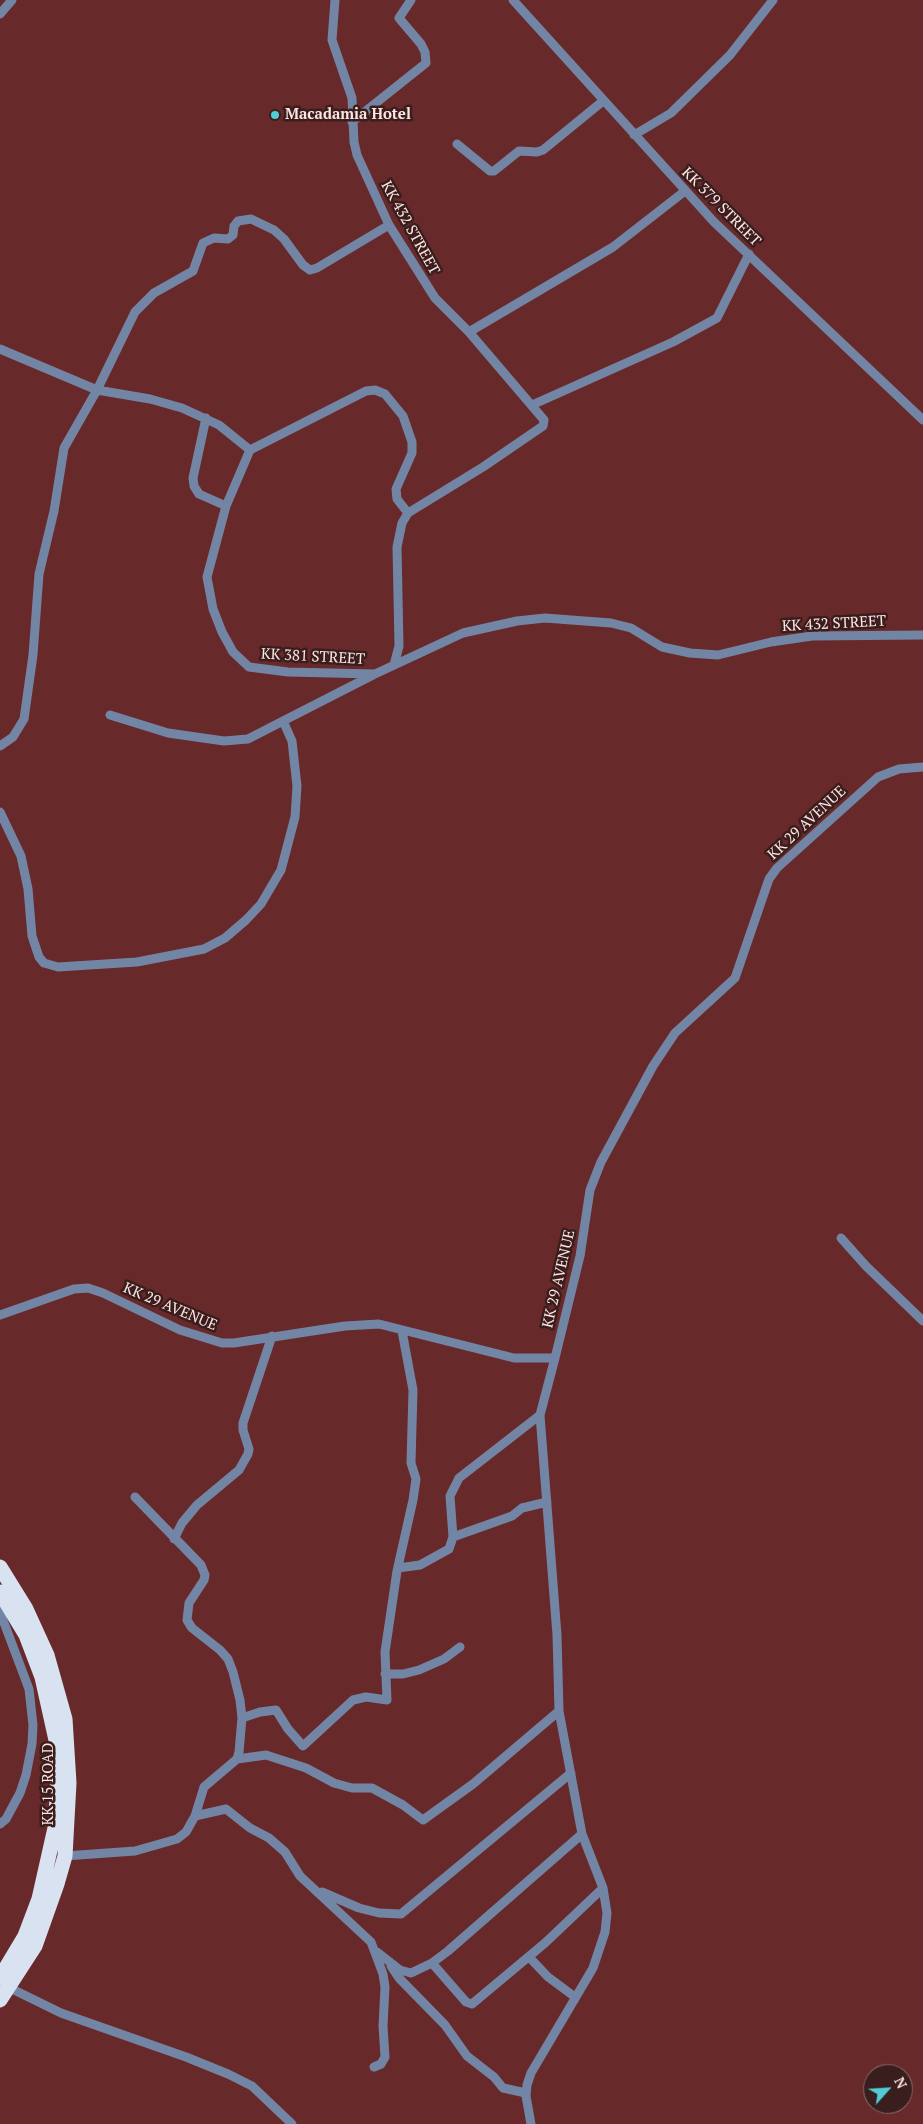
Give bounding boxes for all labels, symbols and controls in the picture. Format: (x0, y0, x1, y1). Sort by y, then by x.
place label: Macadamia Hotel (285, 106, 411, 124)
marker: Macadamia Hotel (269, 109, 281, 121)
street label: KK 379 STREET (678, 164, 764, 250)
street label: KK 432 STREET (377, 178, 443, 278)
street label: KK 432 STREET (781, 612, 887, 636)
street label: KK 381 STREET (260, 645, 366, 669)
street label: KK 29 AVENUE (764, 782, 850, 864)
street label: KK 29 AVENUE (539, 1228, 579, 1330)
street label: KK 29 AVENUE (120, 1279, 220, 1335)
street label: KK 15 ROAD (40, 1743, 58, 1825)
north arrow (863, 2064, 913, 2114)
text: N (890, 2074, 912, 2092)

